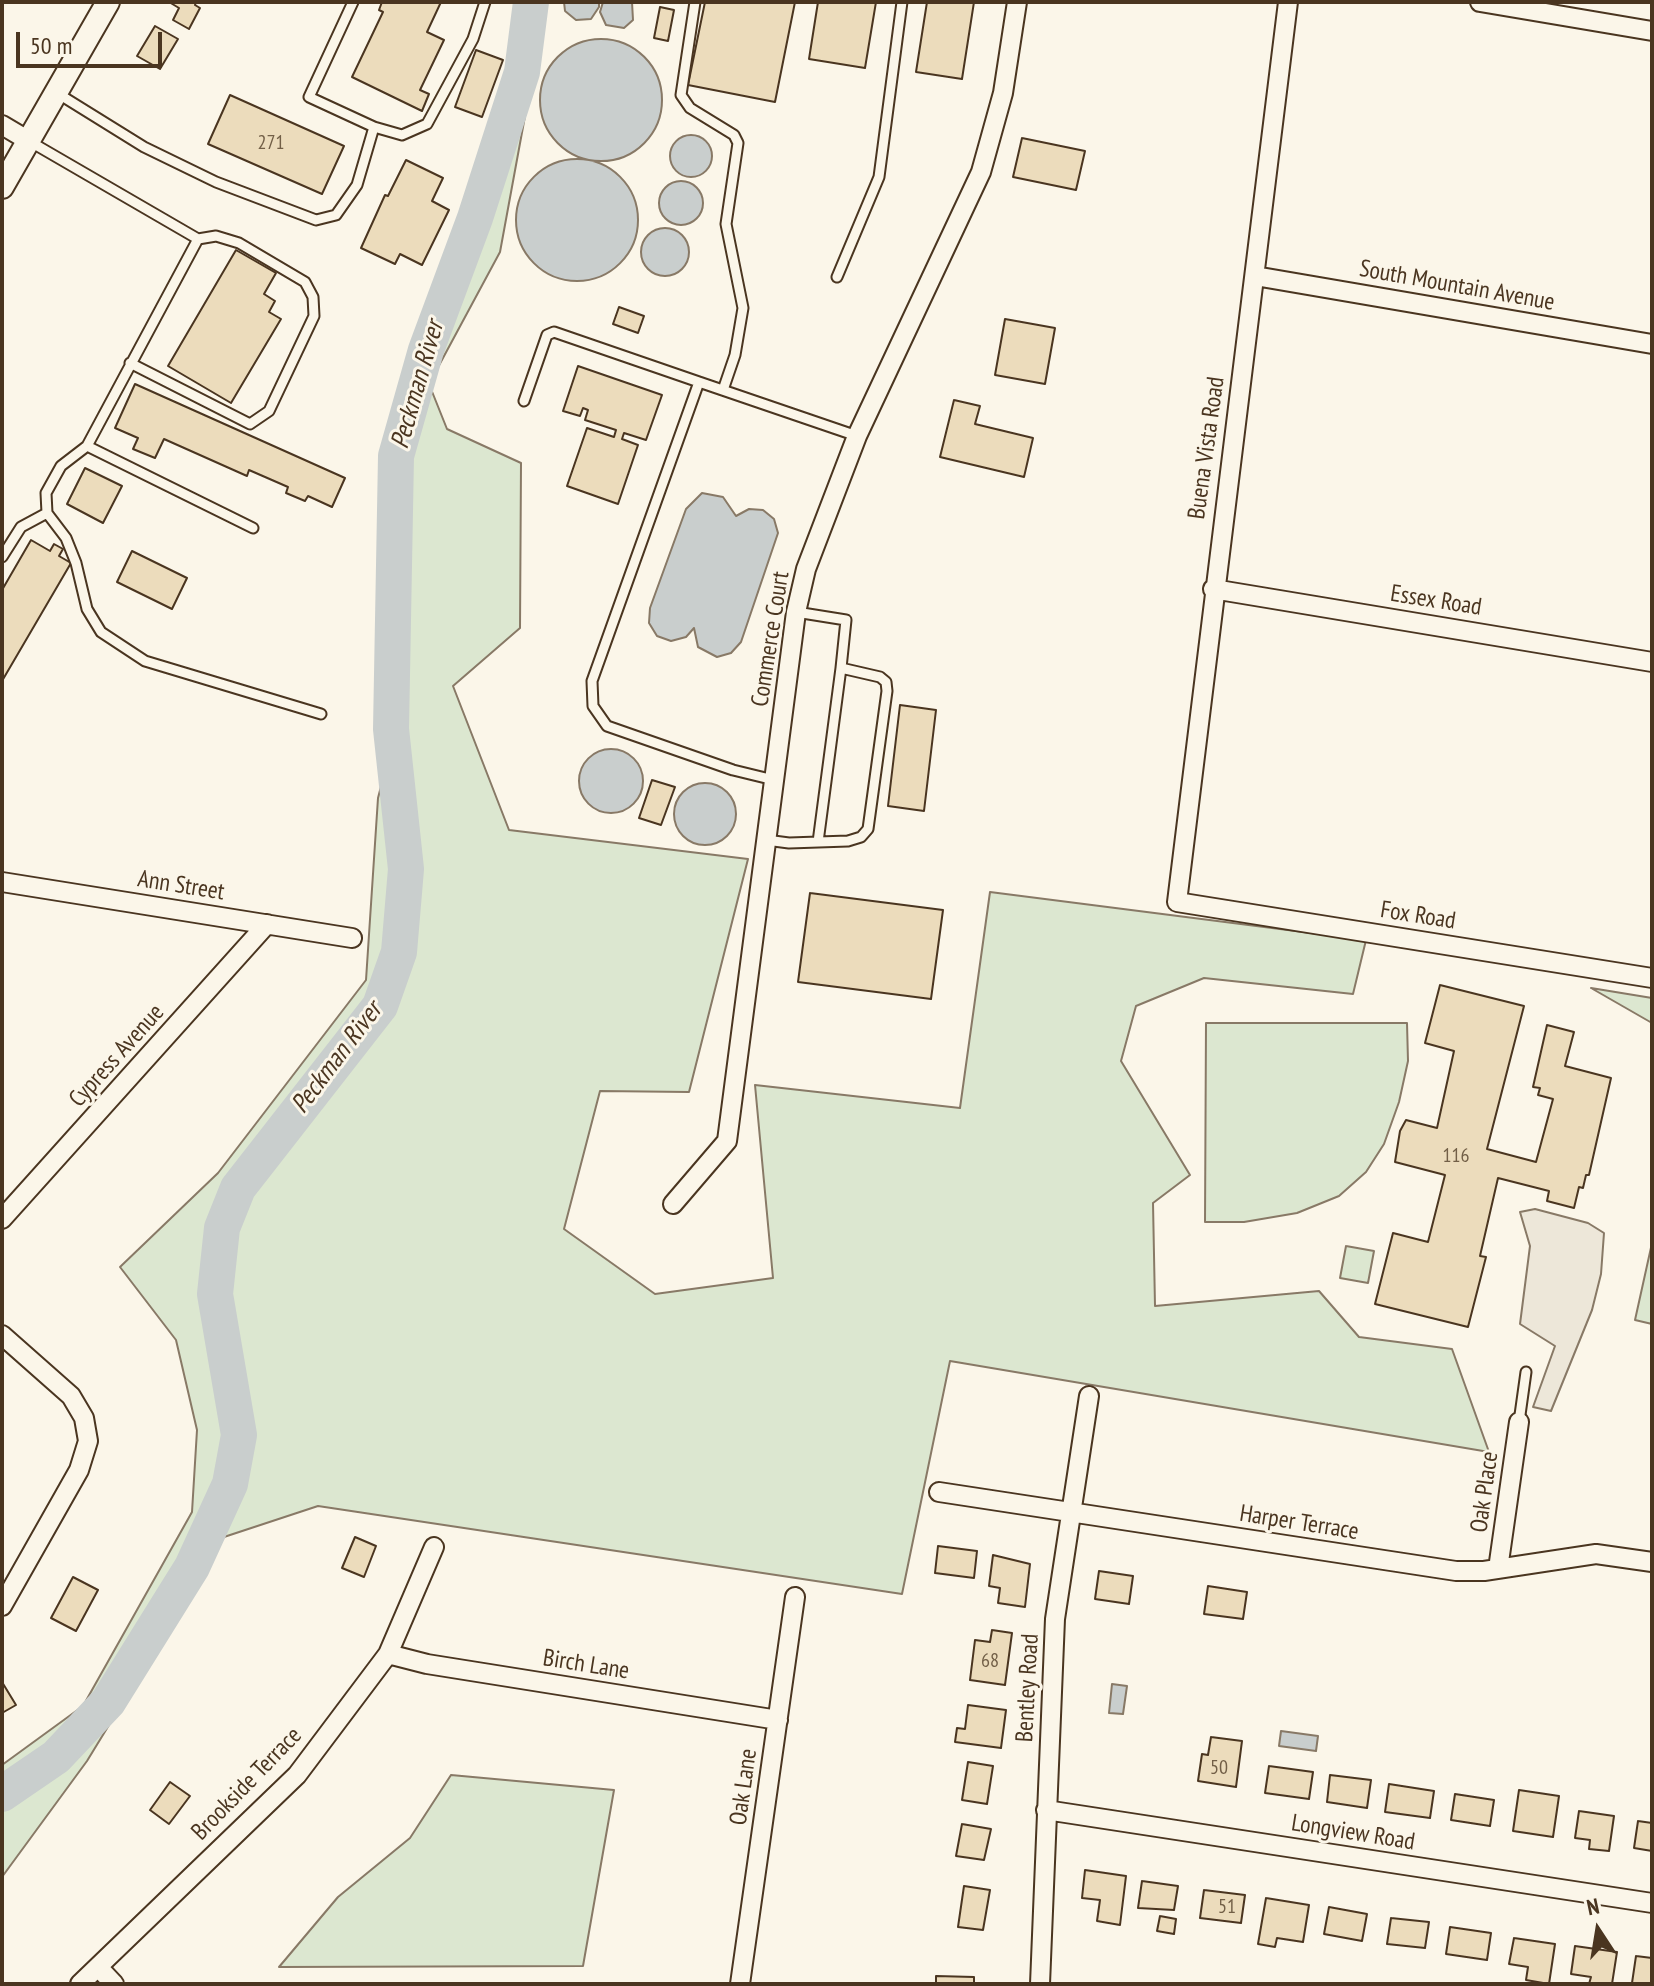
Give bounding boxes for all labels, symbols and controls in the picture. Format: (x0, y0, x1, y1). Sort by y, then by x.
scale bar (20, 16, 166, 66)
text: 50 m (30, 30, 72, 61)
house number: 271 (258, 131, 284, 155)
street label: South Mountain Avenue (1357, 255, 1557, 317)
water label: Peckman River (385, 318, 451, 452)
street label: Buena Vista Road (1183, 375, 1231, 521)
street label: Commerce Court (746, 569, 796, 709)
street label: Essex Road (1388, 580, 1484, 622)
street label: Ann Street (136, 865, 226, 907)
street label: Fox Road (1378, 896, 1458, 936)
water label: Peckman River (285, 996, 389, 1120)
street label: Cypress Avenue (63, 999, 171, 1113)
house number: 116 (1443, 1144, 1469, 1168)
street label: Oak Place (1465, 1450, 1505, 1534)
street label: Harper Terrace (1237, 1499, 1361, 1547)
street label: Bentley Road (1011, 1633, 1045, 1743)
street label: Birch Lane (541, 1644, 631, 1686)
house number: 68 (981, 1649, 999, 1673)
street label: Brookside Terrace (186, 1722, 308, 1846)
street label: Oak Lane (724, 1747, 764, 1827)
house number: 50 (1210, 1756, 1228, 1780)
street label: Longview Road (1289, 1809, 1417, 1857)
north arrow (1558, 1890, 1638, 1970)
text: N (1584, 1892, 1602, 1921)
house number: 51 (1218, 1895, 1236, 1919)

